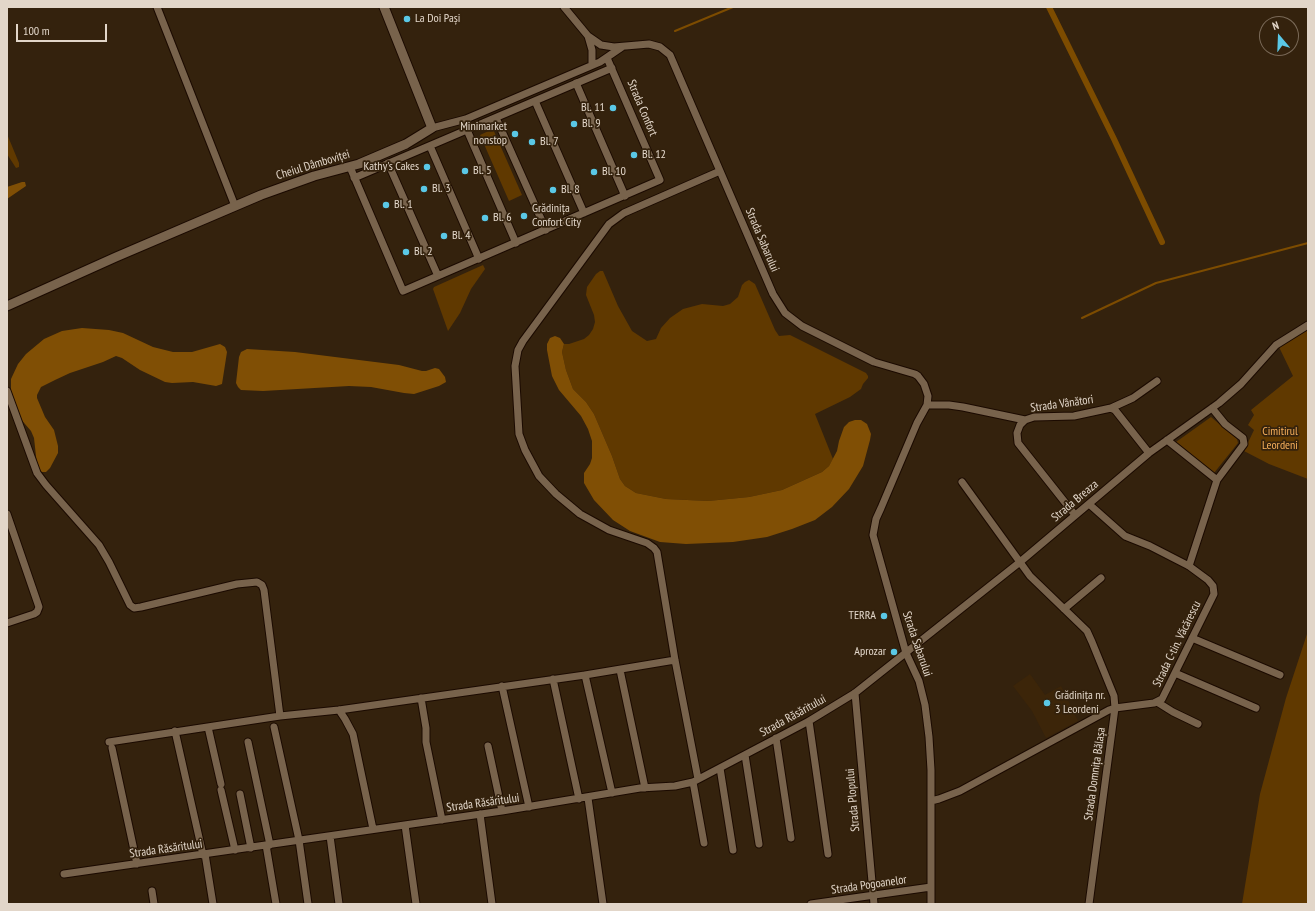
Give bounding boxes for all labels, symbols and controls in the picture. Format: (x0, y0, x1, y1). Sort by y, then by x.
place label: La Doi Pași (415, 12, 460, 26)
marker: La Doi Pași (402, 14, 412, 24)
scale bar (18, 16, 109, 42)
north arrow (1259, 16, 1299, 56)
text: N (1270, 18, 1281, 33)
text: 100 m (23, 23, 50, 38)
street label: Strada Confort (624, 78, 660, 138)
place label: Bl. 11 (581, 101, 605, 115)
marker: Bl. 11 (608, 103, 618, 113)
place label: Bl. 9 (582, 117, 601, 131)
marker: Bl. 9 (569, 119, 579, 129)
place label: Minimarket nonstop (460, 120, 507, 148)
marker: Minimarket nonstop (510, 129, 520, 139)
place label: Bl. 7 (540, 135, 559, 149)
marker: Bl. 7 (527, 137, 537, 147)
street label: Cheiul Dâmboviței (275, 147, 351, 183)
place label: Bl. 12 (642, 148, 666, 162)
marker: Bl. 12 (629, 150, 639, 160)
place label: Kathy's Cakes (364, 160, 419, 174)
marker: Kathy's Cakes (422, 162, 432, 172)
place label: Bl. 5 (473, 164, 492, 178)
place label: Bl. 10 (602, 165, 626, 179)
marker: Bl. 5 (460, 166, 470, 176)
marker: Bl. 10 (589, 167, 599, 177)
place label: Bl. 3 (432, 182, 451, 196)
place label: Bl. 8 (561, 183, 580, 197)
marker: Bl. 3 (419, 184, 429, 194)
marker: Bl. 8 (548, 185, 558, 195)
place label: Bl. 1 (394, 198, 413, 212)
marker: Bl. 1 (381, 200, 391, 210)
place label: Grădinița Confort City (532, 202, 581, 230)
street label: Strada Sabarului (742, 206, 782, 274)
place label: Bl. 6 (493, 211, 512, 225)
marker: Grădinița Confort City (519, 211, 529, 221)
marker: Bl. 6 (480, 213, 490, 223)
place label: Bl. 4 (452, 229, 471, 243)
marker: Bl. 4 (439, 231, 449, 241)
place label: Bl. 2 (414, 245, 433, 259)
marker: Bl. 2 (401, 247, 411, 257)
street label: Strada Vânători (1030, 392, 1094, 416)
park label: Cimitirul Leordeni (1262, 425, 1298, 453)
street label: Strada Breaza (1049, 477, 1101, 525)
street label: Strada C-tin. Văcărescu (1150, 599, 1204, 689)
place label: TERRA (849, 609, 876, 623)
street label: Strada Sabarului (899, 609, 935, 679)
marker: TERRA (879, 611, 889, 621)
place label: Aprozar (854, 645, 886, 659)
marker: Aprozar (889, 647, 899, 657)
place label: Grădinița nr. 3 Leordeni (1055, 689, 1105, 717)
street label: Strada Răsăritului (757, 692, 829, 740)
marker: Grădinița nr. 3 Leordeni (1042, 698, 1052, 708)
street label: Strada Domnița Bălașa (1081, 727, 1109, 821)
street label: Strada Plopului (843, 768, 863, 832)
street label: Strada Răsăritului (446, 791, 520, 815)
street label: Strada Răsăritului (129, 837, 203, 861)
street label: Strada Pogoanelor (830, 873, 908, 897)

